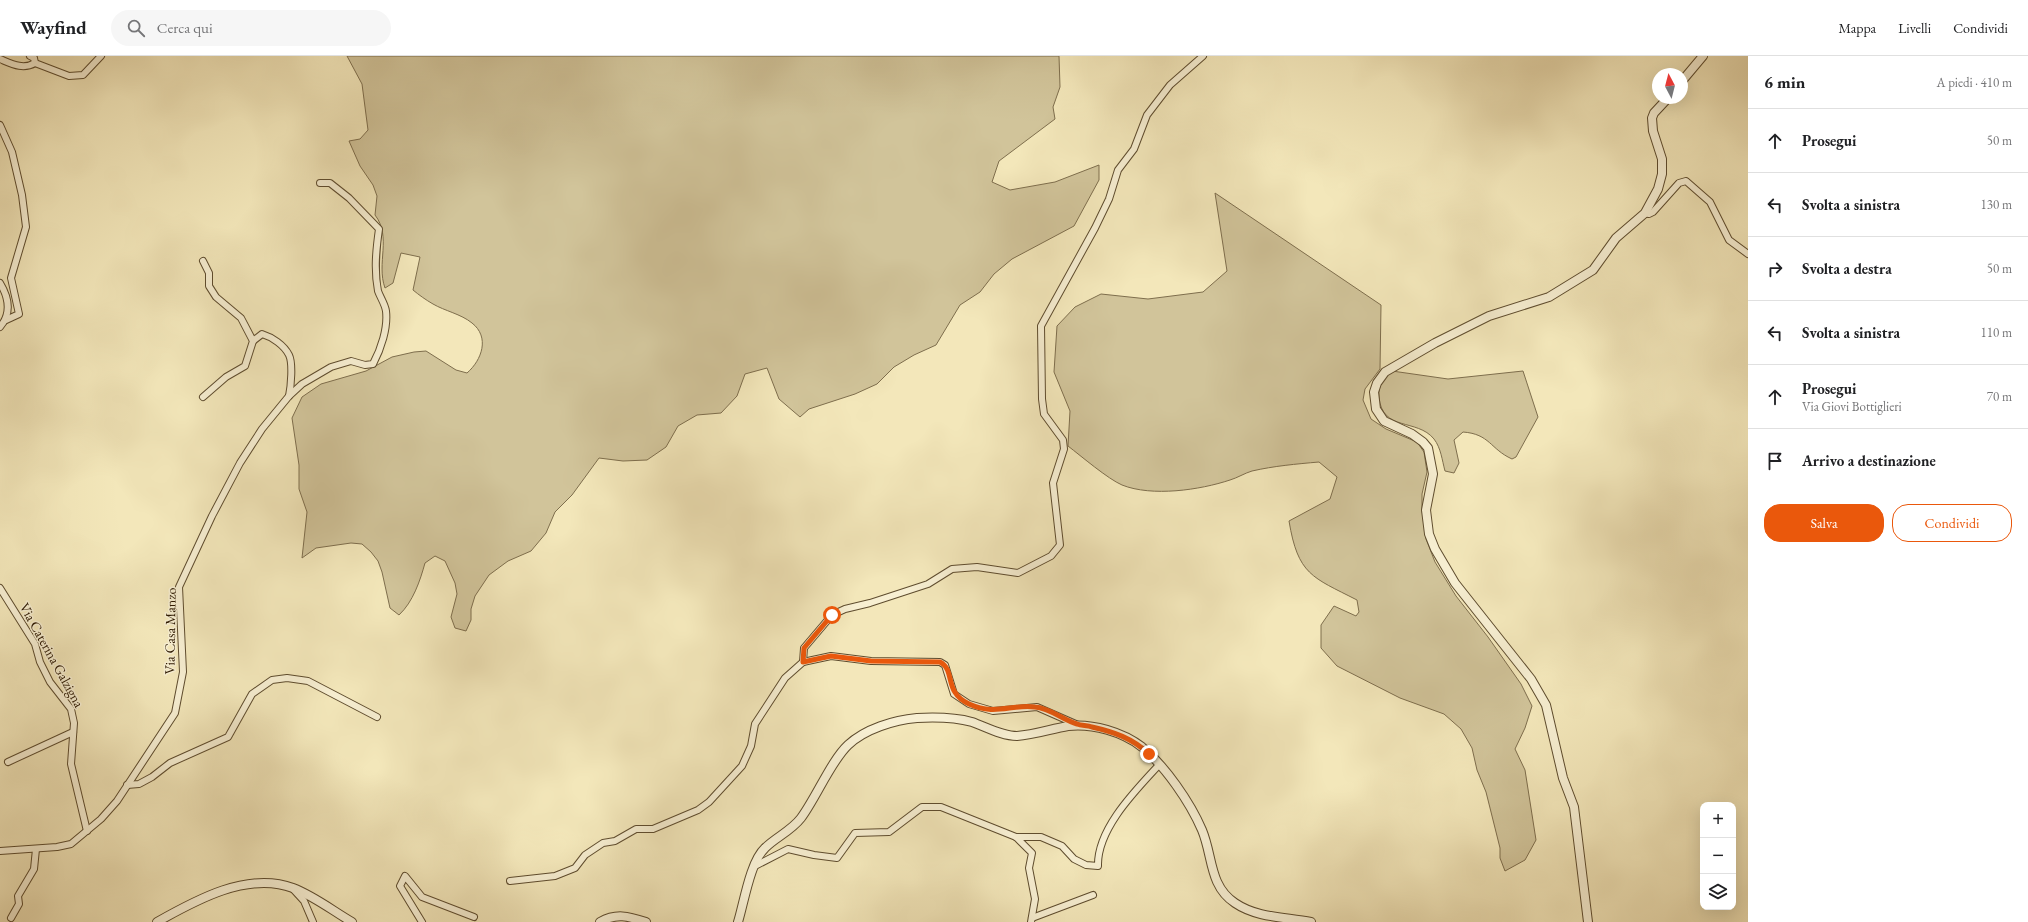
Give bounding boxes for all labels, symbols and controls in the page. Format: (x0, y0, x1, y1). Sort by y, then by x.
search box (111, 10, 391, 46)
text: Wayfind (20, 15, 87, 40)
icon: search (125, 17, 147, 39)
text: Cerca qui (157, 18, 213, 37)
text: Mappa (1838, 19, 1876, 37)
text: Livelli (1898, 19, 1931, 37)
text: Condividi (1953, 19, 2008, 37)
north arrow (1652, 68, 1688, 104)
text: 6 min (1764, 71, 1805, 93)
text: A piedi · 410 m (1937, 74, 2012, 91)
icon: ahead (1764, 130, 1786, 152)
text: Prosegui (1802, 131, 1857, 150)
text: 50 m (1987, 132, 2012, 149)
icon: left (1764, 194, 1786, 216)
text: Svolta a sinistra (1802, 195, 1900, 214)
text: 130 m (1981, 196, 2012, 213)
icon: right (1764, 258, 1786, 280)
text: Svolta a destra (1802, 259, 1892, 278)
text: 50 m (1987, 260, 2012, 277)
icon: left (1764, 322, 1786, 344)
text: Svolta a sinistra (1802, 323, 1900, 342)
text: 110 m (1981, 324, 2012, 341)
text: Prosegui (1802, 379, 1857, 398)
icon: ahead (1764, 386, 1786, 408)
text: 70 m (1987, 388, 2012, 405)
text: Via Giovi Bottiglieri (1802, 398, 1902, 415)
icon: arrive (1764, 450, 1786, 472)
text: Arrivo a destinazione (1802, 451, 1936, 470)
button: Salva (1764, 504, 1884, 542)
button: Condividi (1892, 504, 2012, 542)
street label: Via Casa Manzo (160, 587, 180, 675)
street label: Via Caterina Galzigna (16, 599, 88, 711)
route start (823, 606, 841, 624)
route end (1140, 745, 1158, 763)
map controls (1700, 802, 1736, 910)
button: + (1700, 802, 1736, 838)
button: − (1700, 838, 1736, 874)
button: layers (1700, 874, 1736, 910)

